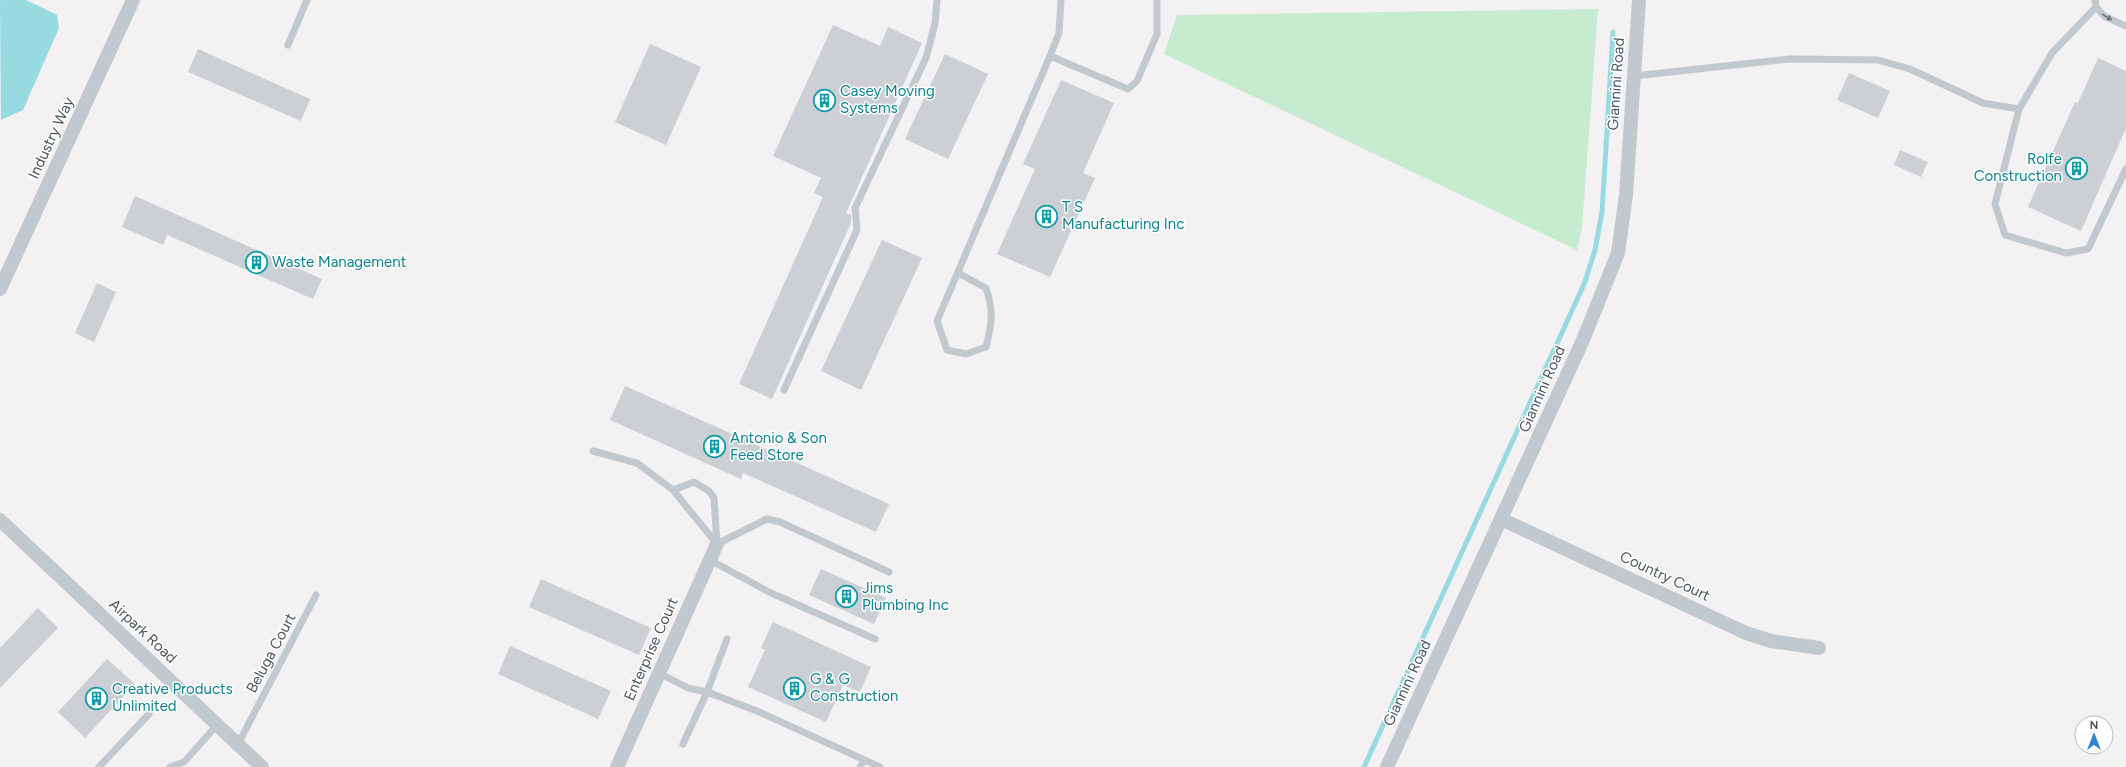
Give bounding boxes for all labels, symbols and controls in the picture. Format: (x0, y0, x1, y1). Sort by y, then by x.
one-way arrow (2101, 13, 2113, 20)
street label: Giannini Road (1604, 37, 1628, 131)
place label: Casey Moving Systems (840, 82, 935, 117)
building icon: Casey Moving Systems (811, 87, 837, 113)
street label: Industry Way (24, 94, 78, 182)
place label: Rolfe Construction (1974, 150, 2062, 185)
building icon: Rolfe Construction (2064, 155, 2090, 181)
place label: T S Manufacturing Inc (1062, 198, 1184, 233)
building icon: T S Manufacturing Inc (1033, 203, 1059, 229)
building icon: Waste Management (243, 249, 269, 275)
place label: Waste Management (272, 253, 407, 271)
street label: Giannini Road (1515, 343, 1569, 435)
place label: Antonio & Son Feed Store (730, 429, 827, 464)
building icon: Antonio & Son Feed Store (702, 434, 728, 460)
street label: Country Court (1617, 547, 1713, 605)
place label: Jims Plumbing Inc (862, 579, 949, 614)
building icon: Jims Plumbing Inc (834, 584, 860, 610)
street label: Enterprise Court (620, 594, 682, 703)
street label: Airpark Road (105, 595, 181, 667)
street label: Beluga Court (242, 610, 300, 696)
street label: Giannini Road (1379, 637, 1435, 729)
place label: G & G Construction (810, 670, 898, 705)
building icon: G & G Construction (782, 675, 808, 701)
place label: Creative Products Unlimited (112, 680, 233, 715)
building icon: Creative Products Unlimited (83, 685, 109, 711)
north arrow (2074, 715, 2114, 755)
text: N (2090, 719, 2098, 732)

